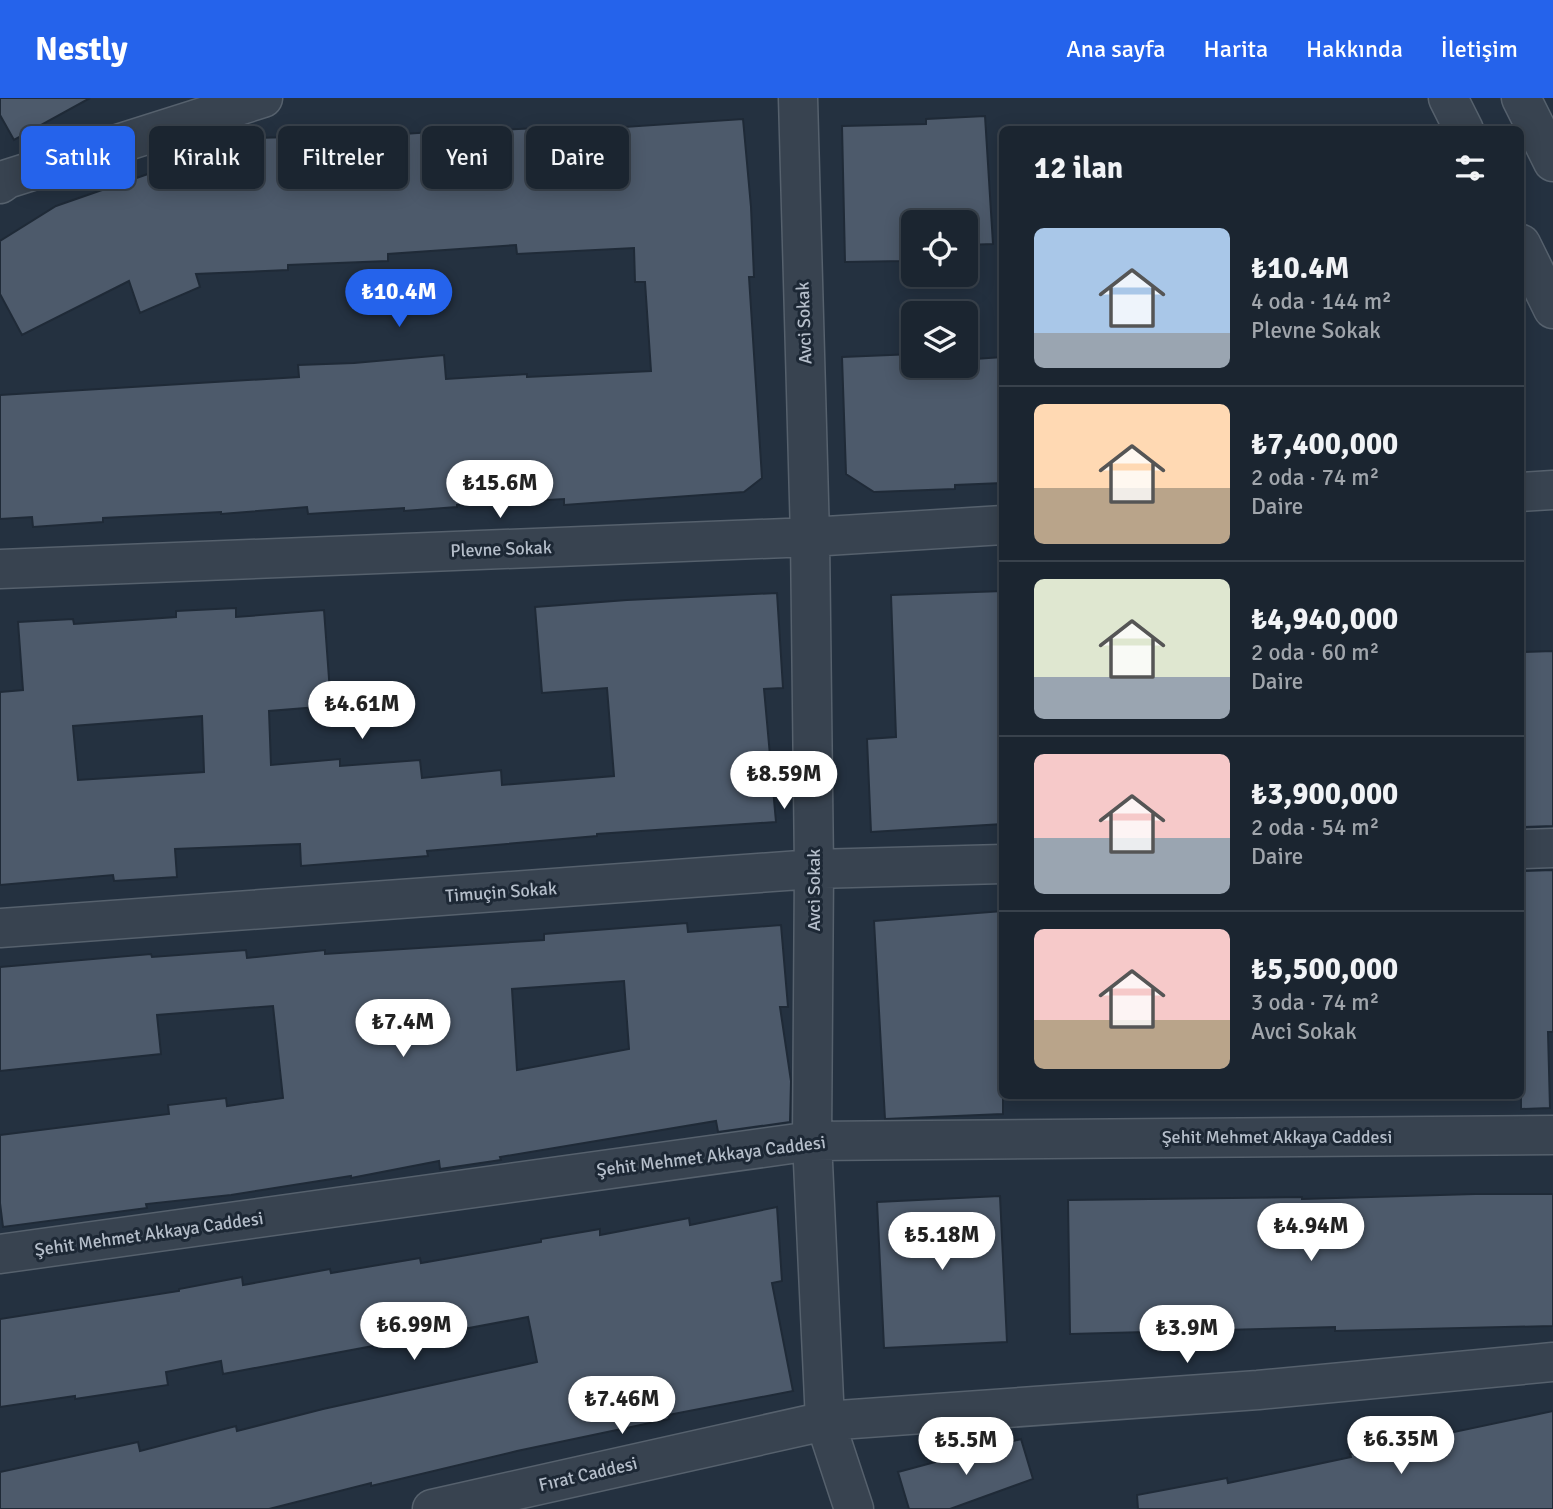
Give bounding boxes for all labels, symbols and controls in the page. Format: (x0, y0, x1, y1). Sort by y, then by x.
text: Nestly (35, 29, 128, 70)
text: Ana sayfa (1066, 34, 1166, 64)
text: Harita (1204, 34, 1268, 64)
text: Hakkında (1306, 34, 1403, 64)
text: İletişim (1441, 34, 1518, 64)
chip: Satılık (21, 126, 135, 189)
chip: Kiralık (149, 126, 264, 189)
chip: Filtreler (278, 126, 408, 189)
chip: Yeni (422, 126, 512, 189)
chip: Daire (526, 126, 629, 189)
icon: filters (1451, 149, 1489, 187)
text: 12 ilan (1034, 150, 1123, 187)
map controls (901, 210, 978, 378)
button: locate (901, 210, 978, 287)
text: ₺10.4M (1251, 250, 1349, 287)
icon: home (1090, 256, 1174, 340)
pin: ₺10.4M (342, 270, 456, 329)
text: ₺10.4M (361, 277, 437, 306)
street label: Avci Sokak (792, 281, 816, 365)
text: 4 oda · 144 m² (1251, 287, 1392, 316)
button: layers (901, 301, 978, 378)
text: Plevne Sokak (1251, 316, 1381, 345)
text: ₺7,400,000 (1251, 426, 1398, 463)
icon: home (1090, 432, 1174, 516)
pin: ₺15.6M (443, 460, 557, 520)
text: 2 oda · 74 m² (1251, 463, 1379, 492)
text: ₺15.6M (462, 468, 538, 497)
text: Daire (1251, 492, 1303, 521)
street label: Plevne Sokak (450, 536, 552, 562)
text: ₺4,940,000 (1251, 601, 1398, 638)
icon: home (1090, 607, 1174, 691)
text: 2 oda · 60 m² (1251, 638, 1379, 667)
text: Daire (1251, 667, 1303, 696)
pin: ₺4.61M (305, 682, 419, 741)
text: ₺4.61M (324, 689, 400, 718)
pin: ₺8.59M (727, 752, 841, 811)
text: ₺8.59M (746, 759, 822, 788)
text: ₺3,900,000 (1251, 776, 1398, 813)
icon: home (1090, 782, 1174, 866)
text: 2 oda · 54 m² (1251, 813, 1379, 842)
text: Daire (1251, 842, 1303, 871)
street label: Avci Sokak (803, 849, 825, 931)
street label: Timuçin Sokak (444, 877, 558, 907)
text: ₺5,500,000 (1251, 951, 1398, 988)
icon: home (1090, 957, 1174, 1041)
text: 3 oda · 74 m² (1251, 988, 1379, 1017)
pin: ₺7.4M (354, 1000, 452, 1059)
text: ₺7.4M (371, 1007, 435, 1036)
text: Avci Sokak (1251, 1017, 1357, 1046)
street label: Şehit Mehmet Akkaya Caddesi (1162, 1126, 1392, 1148)
street label: Şehit Mehmet Akkaya Caddesi (595, 1131, 827, 1181)
pin: ₺4.94M (1254, 1204, 1368, 1263)
street label: Şehit Mehmet Akkaya Caddesi (33, 1207, 265, 1261)
text: ₺4.94M (1273, 1211, 1349, 1240)
pin: ₺5.18M (885, 1212, 999, 1272)
text: ₺5.18M (904, 1220, 980, 1249)
pin: ₺6.99M (357, 1302, 471, 1362)
pin: ₺3.9M (1138, 1306, 1236, 1365)
text: ₺6.99M (376, 1310, 452, 1339)
text: ₺3.9M (1155, 1313, 1219, 1342)
pin: ₺7.46M (565, 1376, 679, 1436)
text: ₺7.46M (584, 1384, 660, 1413)
pin: ₺6.35M (1344, 1416, 1458, 1476)
pin: ₺5.5M (917, 1418, 1015, 1477)
text: ₺6.35M (1363, 1424, 1439, 1453)
text: ₺5.5M (934, 1425, 998, 1454)
street label: Fırat Caddesi (536, 1452, 640, 1496)

